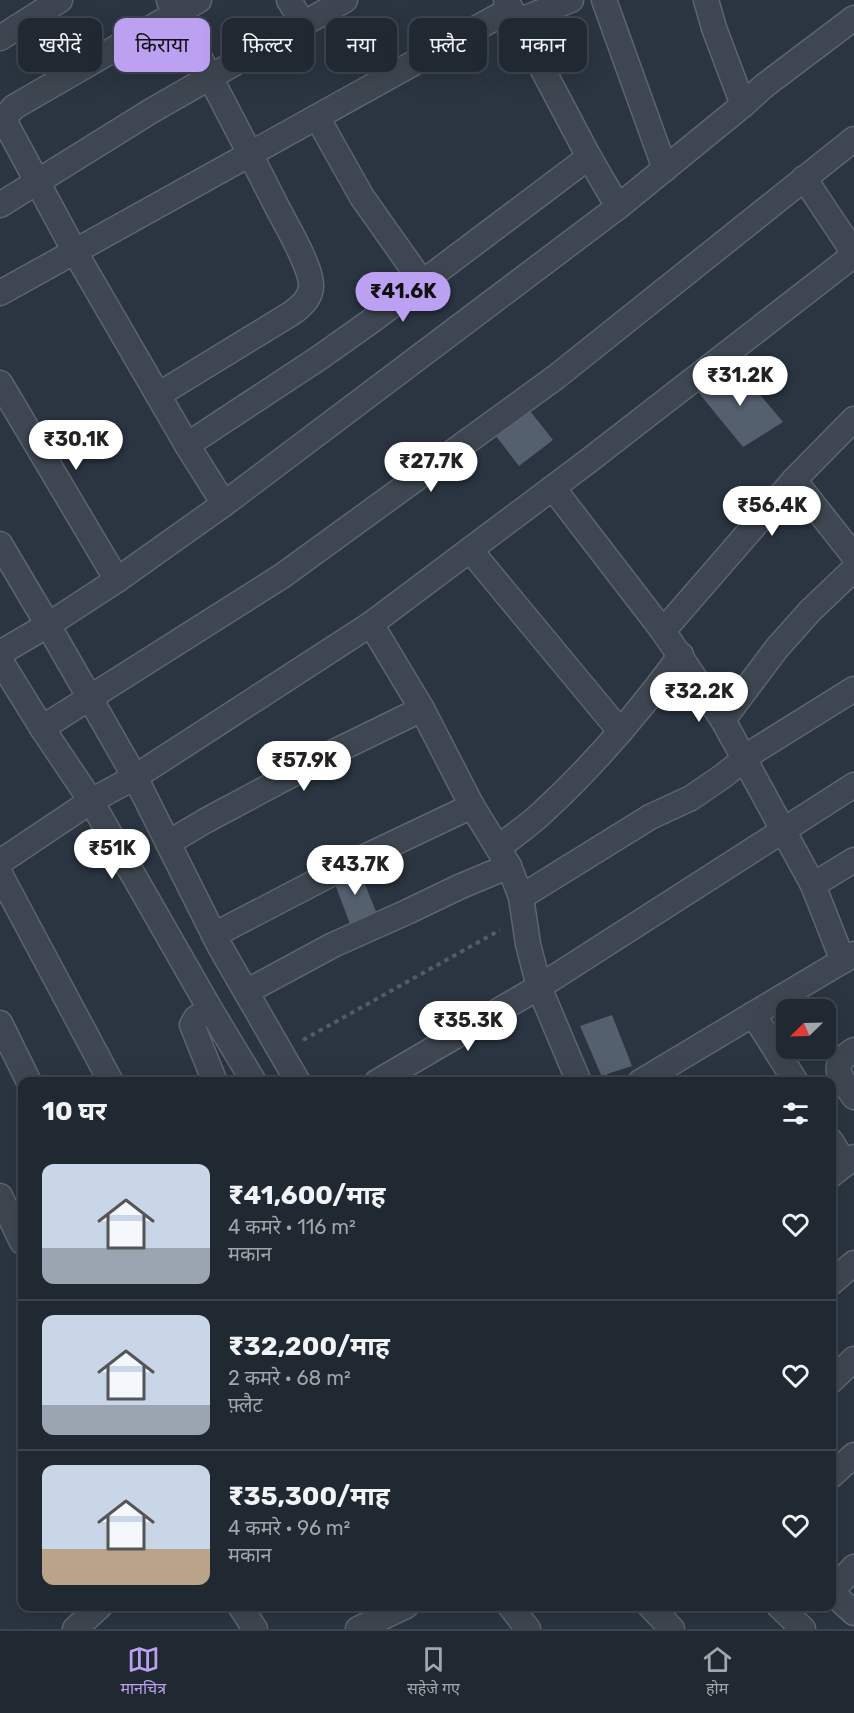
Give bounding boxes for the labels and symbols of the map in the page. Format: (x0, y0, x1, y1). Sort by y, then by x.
pin: ₹41.6K (354, 272, 452, 323)
pin: ₹31.2K (691, 356, 789, 407)
pin: ₹30.1K (27, 420, 125, 471)
pin: ₹27.7K (382, 442, 480, 493)
pin: ₹56.4K (723, 486, 821, 537)
pin: ₹32.2K (650, 672, 748, 723)
pin: ₹57.9K (255, 741, 353, 792)
pin: ₹51K (76, 829, 148, 880)
pin: ₹43.7K (306, 845, 404, 896)
north arrow (776, 999, 836, 1059)
pin: ₹35.3K (419, 1001, 517, 1052)

